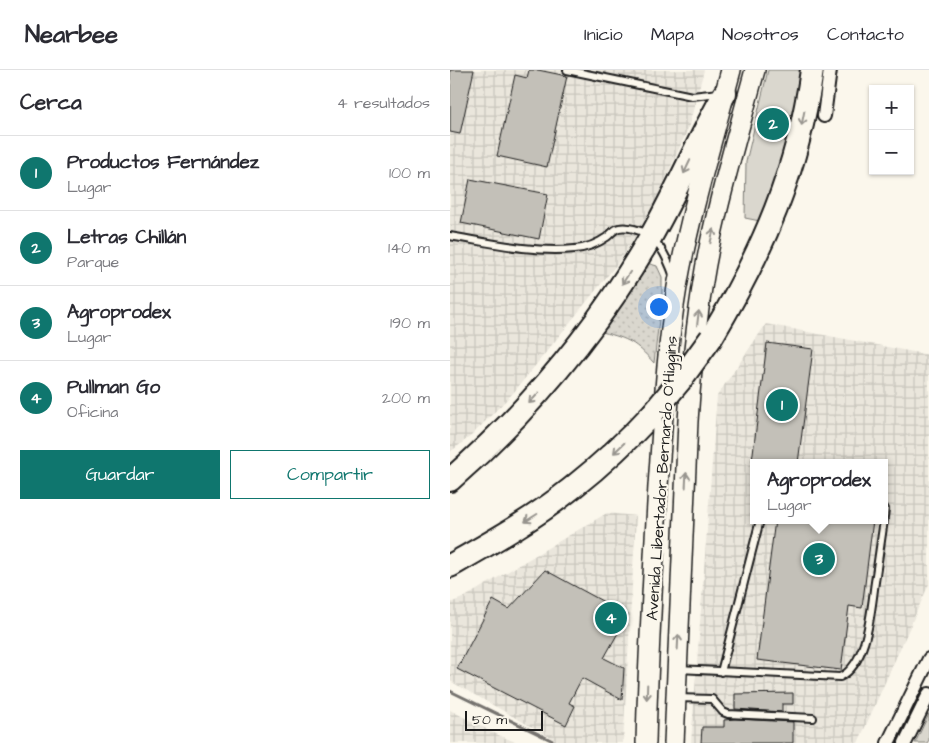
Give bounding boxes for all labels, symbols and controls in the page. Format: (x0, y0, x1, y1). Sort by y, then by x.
text: Nearbee (25, 18, 118, 52)
text: Inicio (584, 22, 623, 47)
text: Mapa (651, 22, 694, 47)
text: Nosotros (722, 22, 799, 47)
text: Contacto (827, 22, 904, 47)
map controls (869, 85, 914, 175)
button: + (869, 85, 914, 130)
text: Cerca (20, 88, 82, 117)
text: 4 resultados (337, 92, 430, 114)
pin: 2 (757, 105, 789, 143)
one-way arrow (798, 110, 807, 126)
button: − (869, 130, 914, 175)
text: Productos Fernández (67, 149, 259, 176)
one-way arrow (682, 159, 691, 174)
text: 1 (35, 162, 37, 184)
text: 100 m (389, 162, 430, 184)
text: Lugar (67, 176, 111, 198)
text: Letras Chillán (67, 224, 186, 251)
one-way arrow (708, 228, 717, 244)
text: 2 (31, 237, 41, 259)
text: 140 m (388, 237, 430, 259)
text: Parque (67, 251, 119, 273)
one-way arrow (620, 271, 630, 285)
your location (646, 294, 672, 320)
text: Agroprodex (67, 299, 171, 326)
one-way arrow (693, 310, 703, 326)
text: 3 (32, 312, 40, 334)
text: 190 m (390, 312, 430, 334)
text: Lugar (67, 326, 111, 348)
street label: Avenida Libertador Bernardo O'Higgins (641, 335, 684, 621)
text: Pullman Go (67, 374, 160, 401)
pin: 1 (766, 386, 798, 424)
text: 4 (31, 387, 41, 409)
text: 200 m (382, 387, 430, 409)
one-way arrow (529, 391, 541, 404)
text: Oficina (67, 401, 118, 423)
one-way arrow (613, 442, 625, 454)
button: Guardar (20, 450, 220, 499)
button: Compartir (230, 450, 430, 499)
popup (750, 459, 888, 524)
text: Agroprodex (767, 467, 871, 494)
one-way arrow (681, 472, 690, 488)
text: Lugar (767, 494, 811, 516)
one-way arrow (525, 513, 539, 523)
pin: 3 (803, 540, 835, 578)
pin: 4 (595, 599, 627, 637)
one-way arrow (674, 634, 683, 650)
one-way arrow (643, 684, 652, 700)
scale bar (465, 708, 542, 731)
text: 50 m (472, 710, 507, 730)

